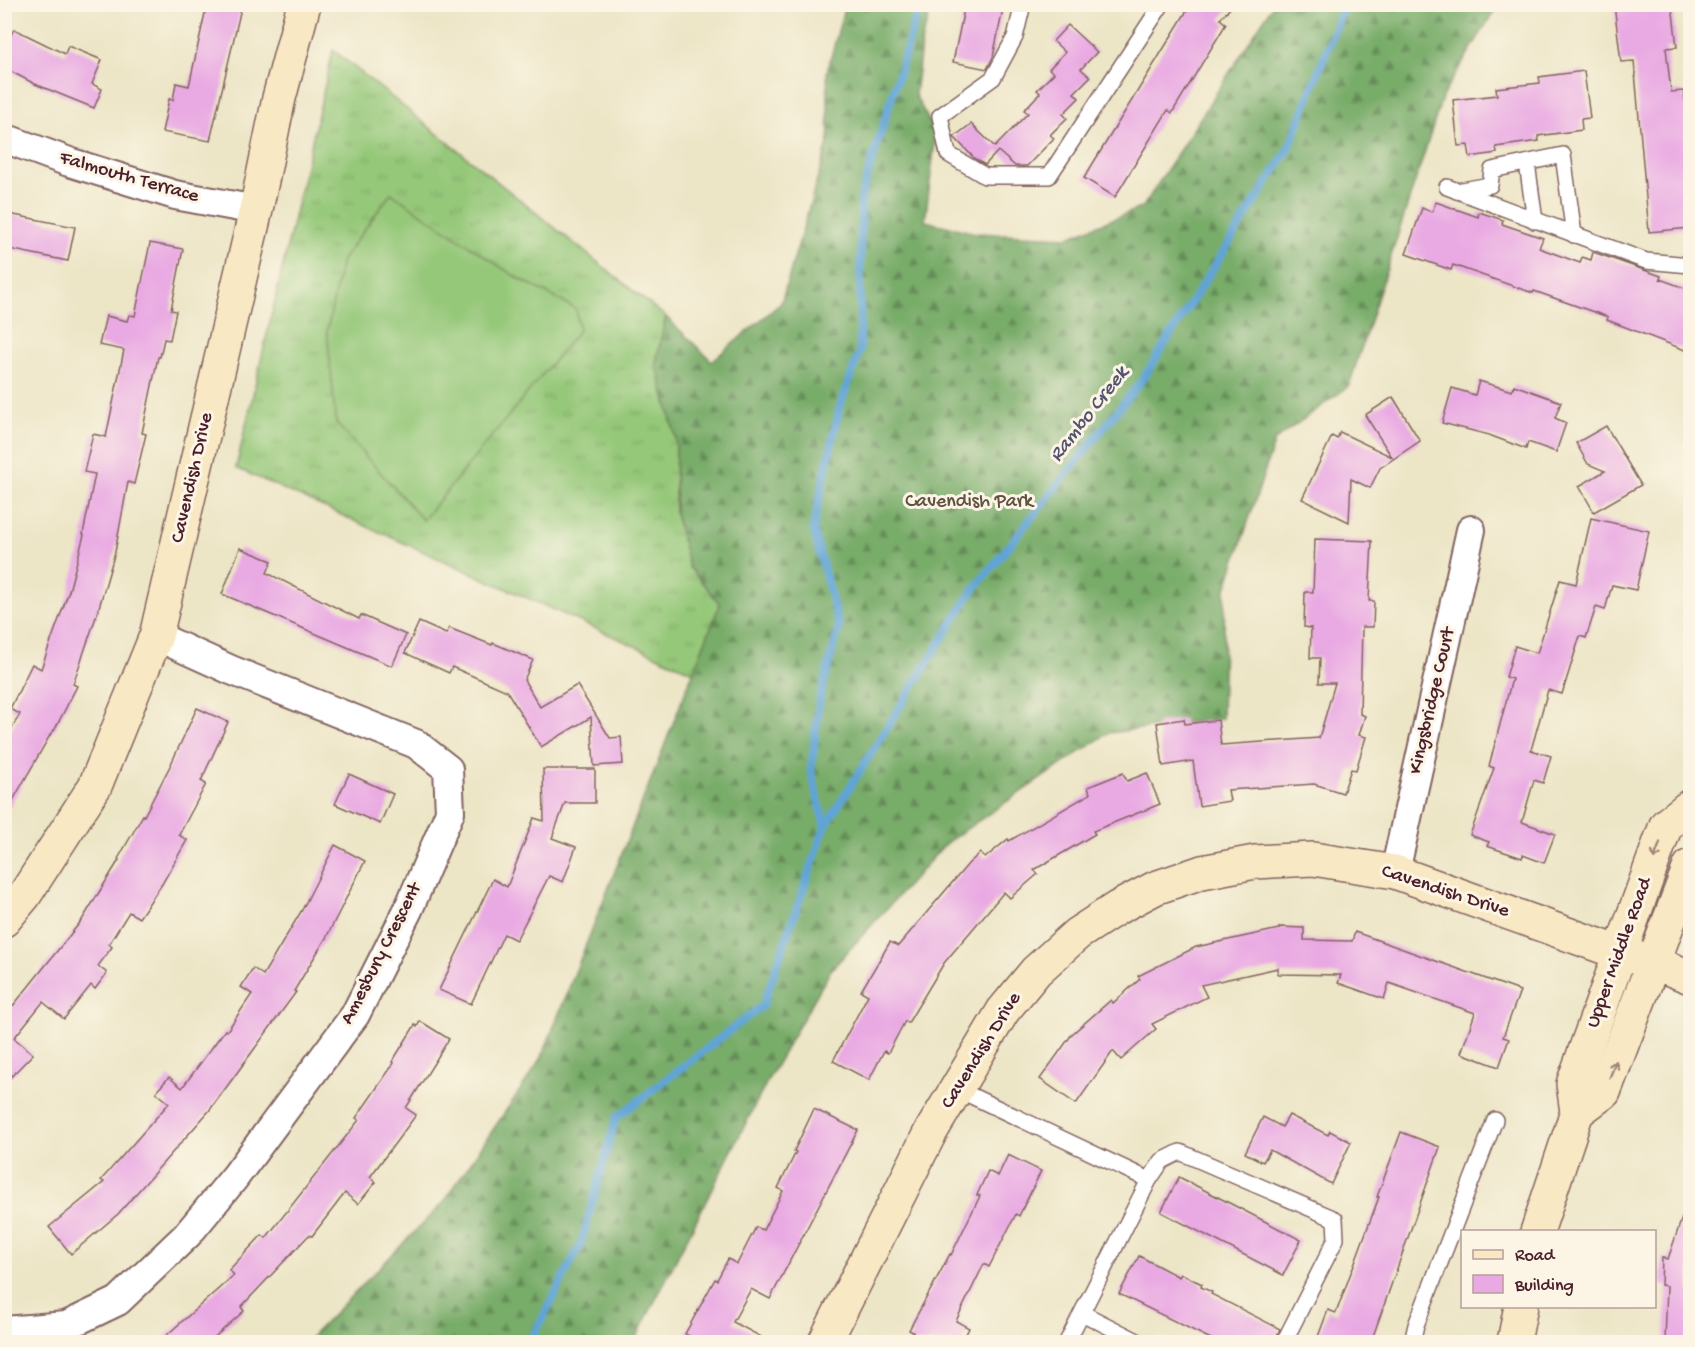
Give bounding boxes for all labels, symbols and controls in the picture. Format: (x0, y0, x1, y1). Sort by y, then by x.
street label: Falmouth Terrace (56, 147, 202, 209)
water label: Rambo Creek (1045, 360, 1137, 468)
street label: Cavendish Drive (167, 410, 219, 545)
park label: Cavendish Park (905, 491, 1035, 514)
street label: Kingsbridge Court (1405, 624, 1461, 776)
one-way arrow (1650, 842, 1661, 860)
street label: Cavendish Drive (1378, 861, 1512, 924)
street label: Upper Middle Road (1582, 873, 1659, 1031)
street label: Amesbury Crescent (336, 878, 428, 1029)
street label: Cavendish Drive (937, 988, 1027, 1114)
one-way arrow (1609, 1060, 1620, 1078)
legend (1461, 1230, 1656, 1308)
text: Road (1515, 1246, 1556, 1267)
text: Building (1514, 1276, 1574, 1297)

